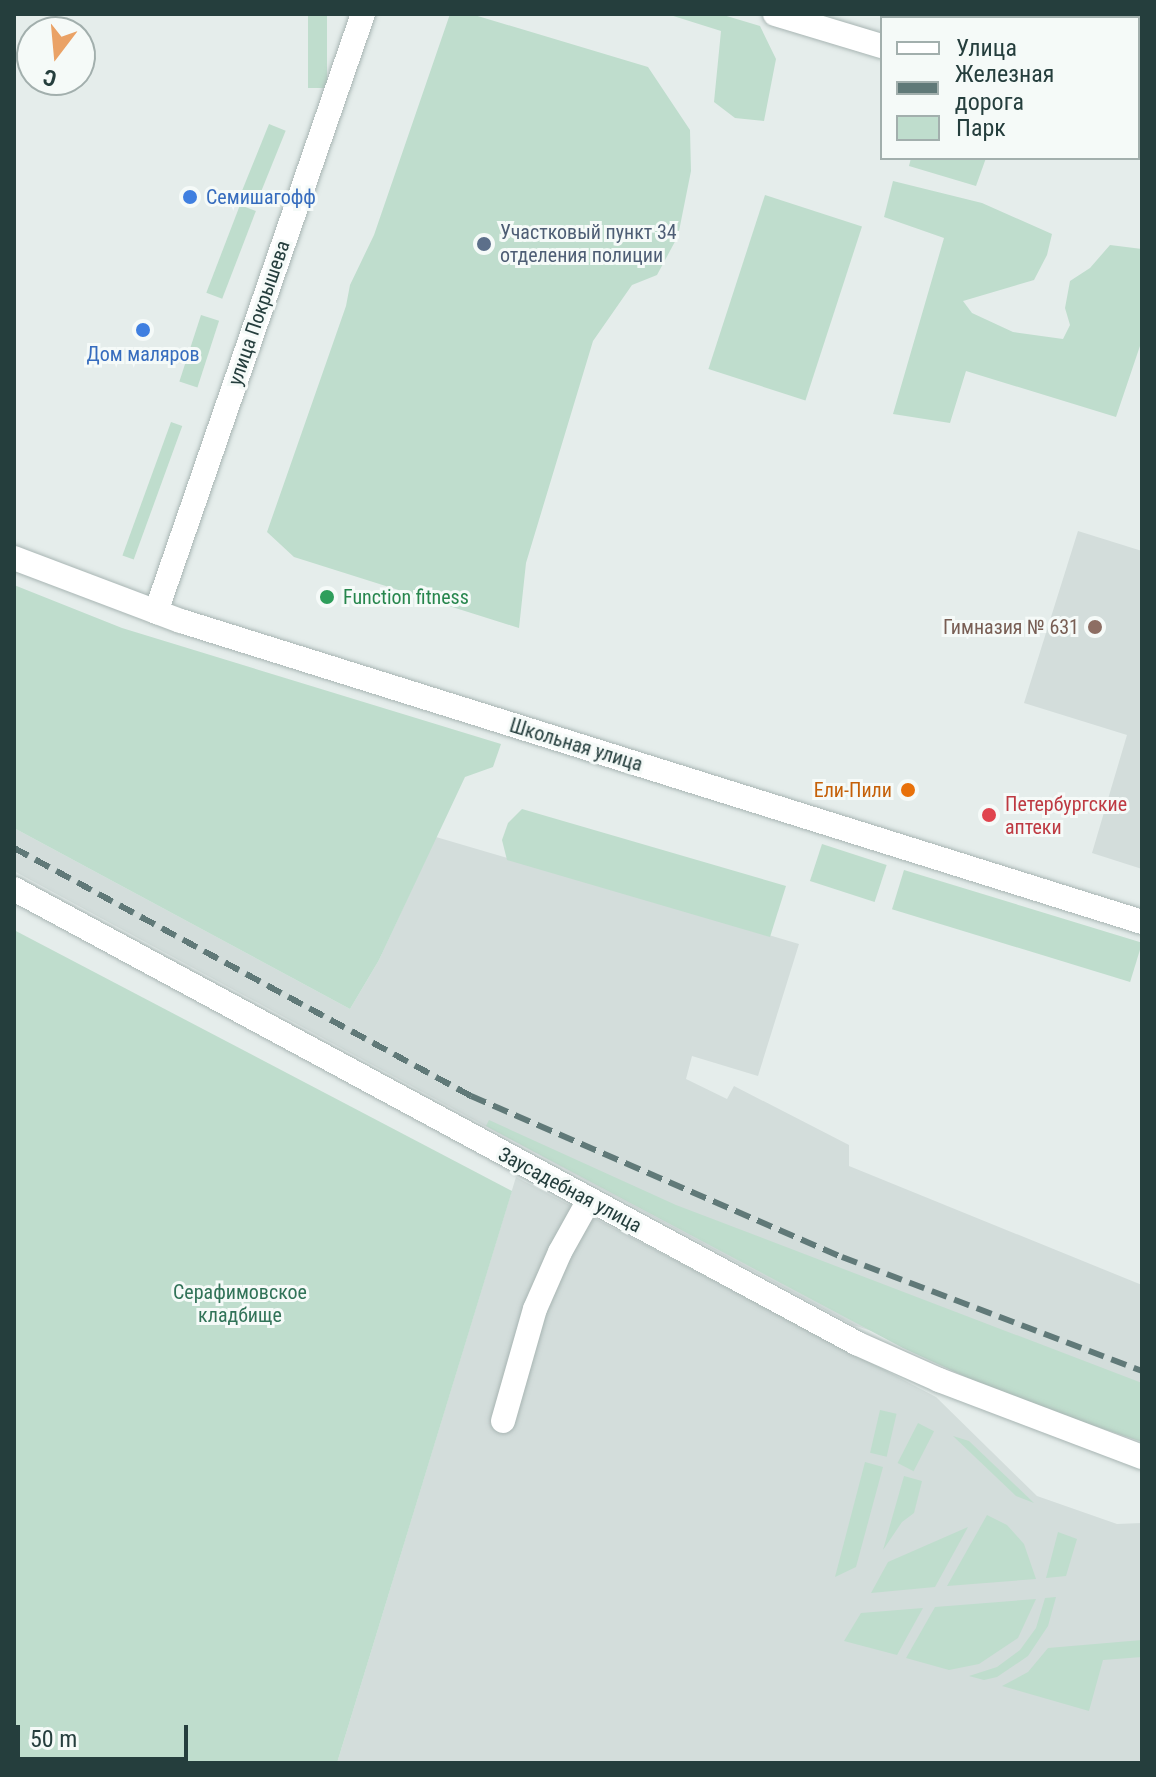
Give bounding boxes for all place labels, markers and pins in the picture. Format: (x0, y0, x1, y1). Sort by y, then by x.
place label: Семишагофф (206, 185, 316, 209)
marker: Семишагофф (181, 188, 199, 206)
place label: Участковый пункт 34 отделения полиции (500, 220, 677, 267)
marker: Участковый пункт 34 отделения полиции (475, 235, 493, 253)
marker: Дом маляров (134, 321, 152, 339)
place label: Дом маляров (86, 342, 200, 366)
place label: Function fitness (343, 585, 469, 609)
marker: Function fitness (318, 588, 336, 606)
place label: Гимназия № 631 (943, 615, 1079, 639)
marker: Гимназия № 631 (1086, 618, 1104, 636)
place label: Ели-Пили (814, 778, 892, 802)
marker: Ели-Пили (899, 781, 917, 799)
place label: Петербургские аптеки (1005, 792, 1127, 839)
marker: Петербургские аптеки (980, 806, 998, 824)

